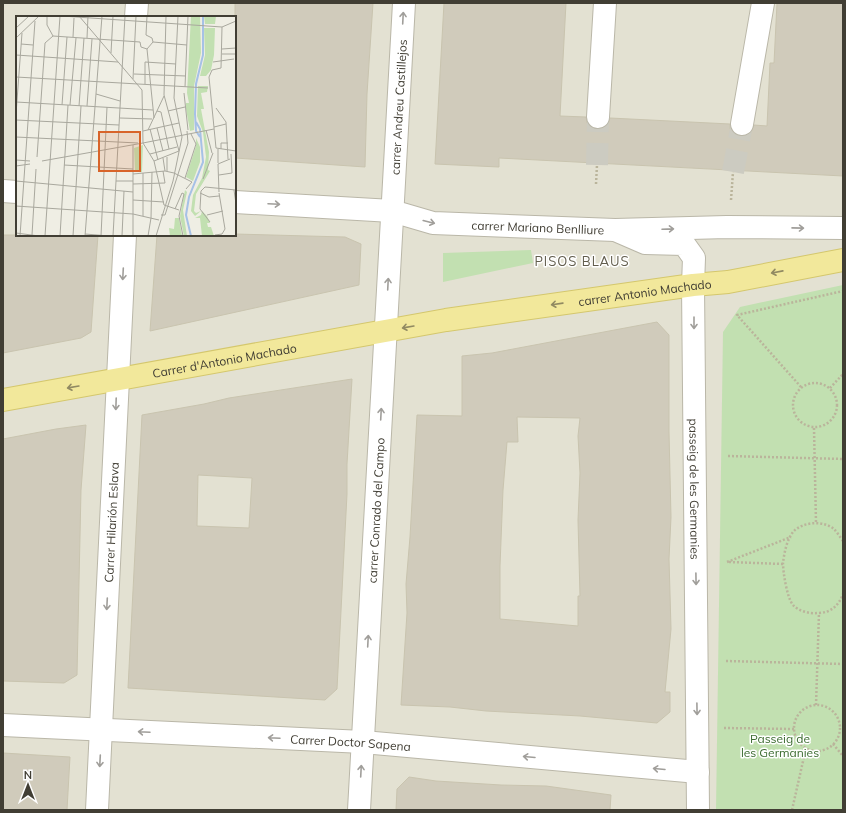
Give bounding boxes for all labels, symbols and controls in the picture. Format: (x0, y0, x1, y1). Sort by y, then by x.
one-way arrow (400, 12, 407, 25)
inset map (16, 16, 236, 236)
street label: carrer Andreu Castillejos (387, 39, 409, 175)
one-way arrow (267, 201, 280, 208)
street label: carrer Mariano Benlliure (471, 217, 605, 237)
one-way arrow (422, 219, 435, 226)
one-way arrow (791, 224, 804, 232)
one-way arrow (661, 225, 674, 232)
district label: PISOS BLAUS (534, 253, 630, 269)
one-way arrow (119, 267, 127, 280)
one-way arrow (771, 269, 784, 277)
street label: carrer Antonio Machado (577, 276, 712, 309)
one-way arrow (384, 278, 392, 291)
one-way arrow (551, 300, 564, 308)
one-way arrow (690, 316, 698, 329)
one-way arrow (402, 323, 415, 331)
street label: Carrer d'Antonio Machado (151, 340, 298, 380)
one-way arrow (67, 383, 80, 391)
one-way arrow (113, 397, 120, 410)
one-way arrow (377, 408, 384, 421)
street label: passeig de les Germanies (687, 418, 703, 560)
street label: carrer Conrado del Campo (364, 437, 387, 584)
street label: Carrer Hilarión Eslava (101, 462, 121, 583)
one-way arrow (692, 572, 700, 585)
one-way arrow (104, 597, 111, 610)
one-way arrow (365, 635, 372, 648)
one-way arrow (693, 702, 701, 715)
one-way arrow (138, 729, 151, 736)
street label: Carrer Doctor Sapena (290, 731, 411, 754)
park label: Passeig de les Germanies (741, 731, 819, 760)
one-way arrow (268, 735, 281, 742)
one-way arrow (96, 754, 103, 767)
one-way arrow (523, 754, 536, 761)
north arrow (8, 765, 48, 805)
one-way arrow (357, 765, 365, 778)
one-way arrow (653, 765, 666, 772)
text: N (24, 768, 32, 782)

